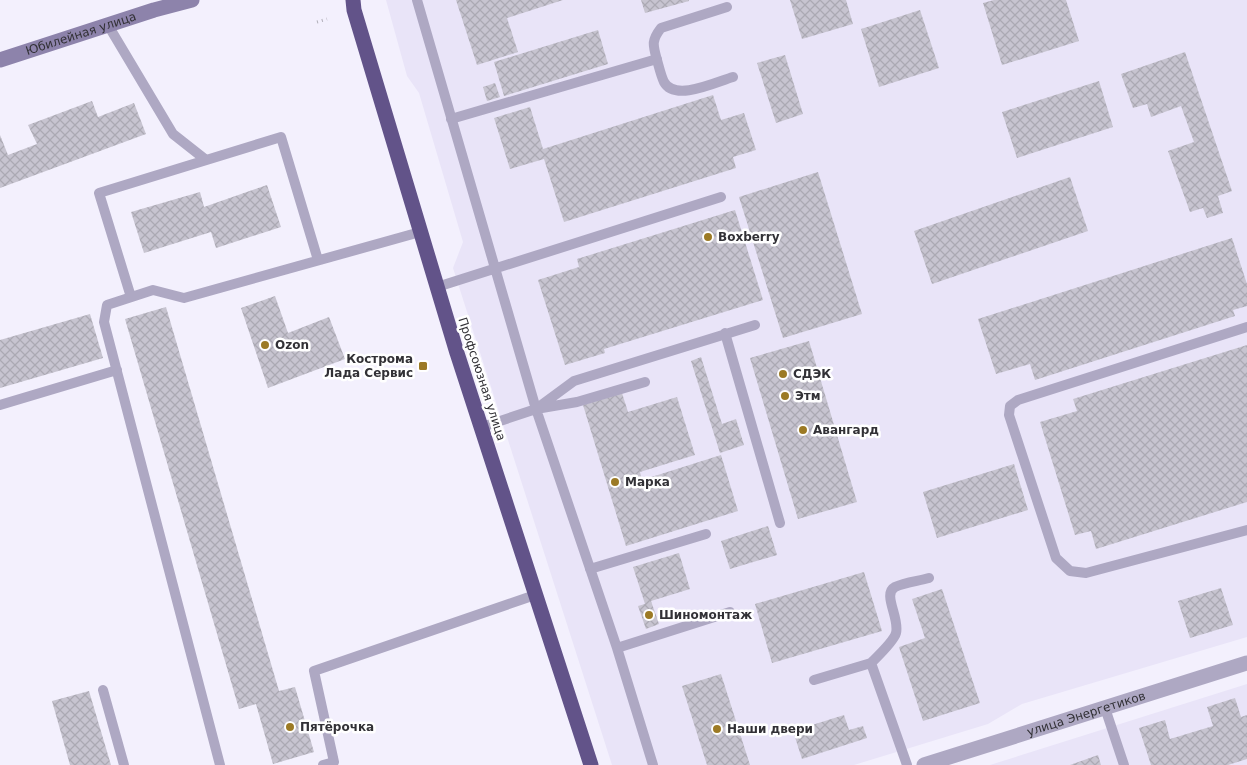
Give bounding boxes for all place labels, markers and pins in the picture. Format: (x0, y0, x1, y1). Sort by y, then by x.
place label: Boxberry (718, 230, 780, 244)
marker: Boxberry (702, 231, 714, 243)
place label: Ozon (275, 338, 309, 352)
marker: Ozon (259, 339, 271, 351)
place label: Кострома Лада Сервис (324, 352, 413, 380)
marker: Кострома Лада Сервис (417, 360, 429, 372)
place label: СДЭК (793, 367, 831, 381)
marker: СДЭК (777, 368, 789, 380)
place label: Этм (795, 389, 821, 403)
marker: Этм (779, 390, 791, 402)
place label: Авангард (813, 423, 879, 437)
marker: Авангард (797, 424, 809, 436)
place label: Марка (625, 475, 670, 489)
marker: Марка (609, 476, 621, 488)
place label: Шиномонтаж (659, 608, 752, 622)
marker: Шиномонтаж (643, 609, 655, 621)
place label: Пятёрочка (300, 720, 374, 734)
marker: Пятёрочка (284, 721, 296, 733)
place label: Наши двери (727, 722, 813, 736)
marker: Наши двери (711, 723, 723, 735)

